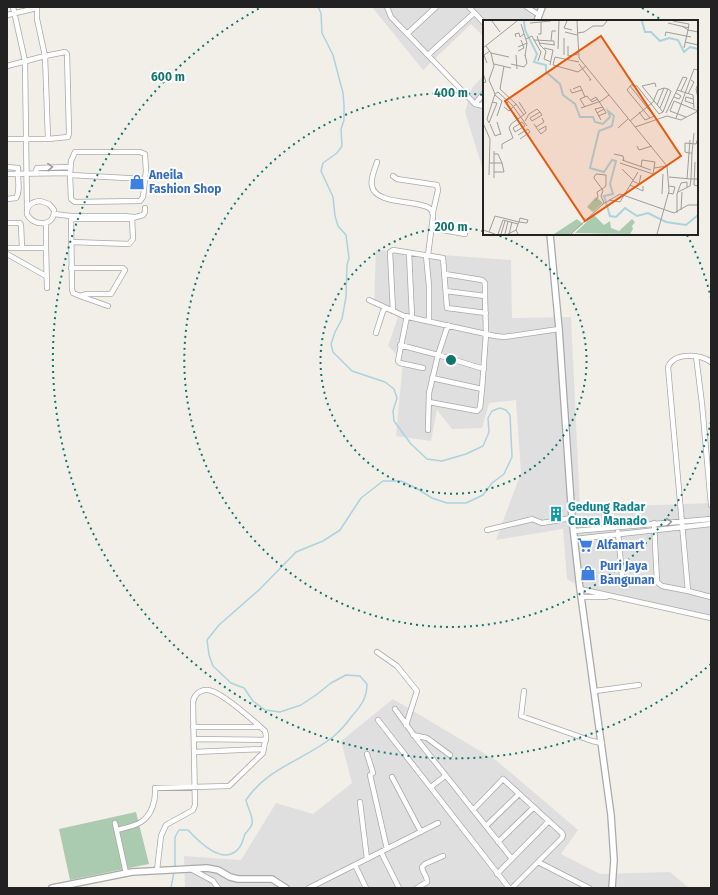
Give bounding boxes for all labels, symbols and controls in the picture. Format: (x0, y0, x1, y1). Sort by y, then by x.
inset map (483, 20, 698, 235)
text: 600 m (151, 70, 185, 84)
text: 400 m (434, 86, 468, 100)
one-way arrow (47, 163, 53, 171)
place label: Aneila Fashion Shop (148, 168, 221, 196)
shop icon: Aneila Fashion Shop (128, 173, 146, 191)
text: 200 m (434, 220, 468, 234)
centre of rings (444, 353, 458, 367)
place label: Gedung Radar Cuaca Manado (568, 500, 647, 528)
building icon: Gedung Radar Cuaca Manado (547, 505, 565, 523)
one-way arrow (666, 518, 672, 527)
supermarket icon: Alfamart (576, 536, 594, 554)
place label: Alfamart (596, 538, 645, 552)
place label: Puri Jaya Bangunan (600, 559, 655, 587)
shop icon: Puri Jaya Bangunan (579, 564, 597, 582)

